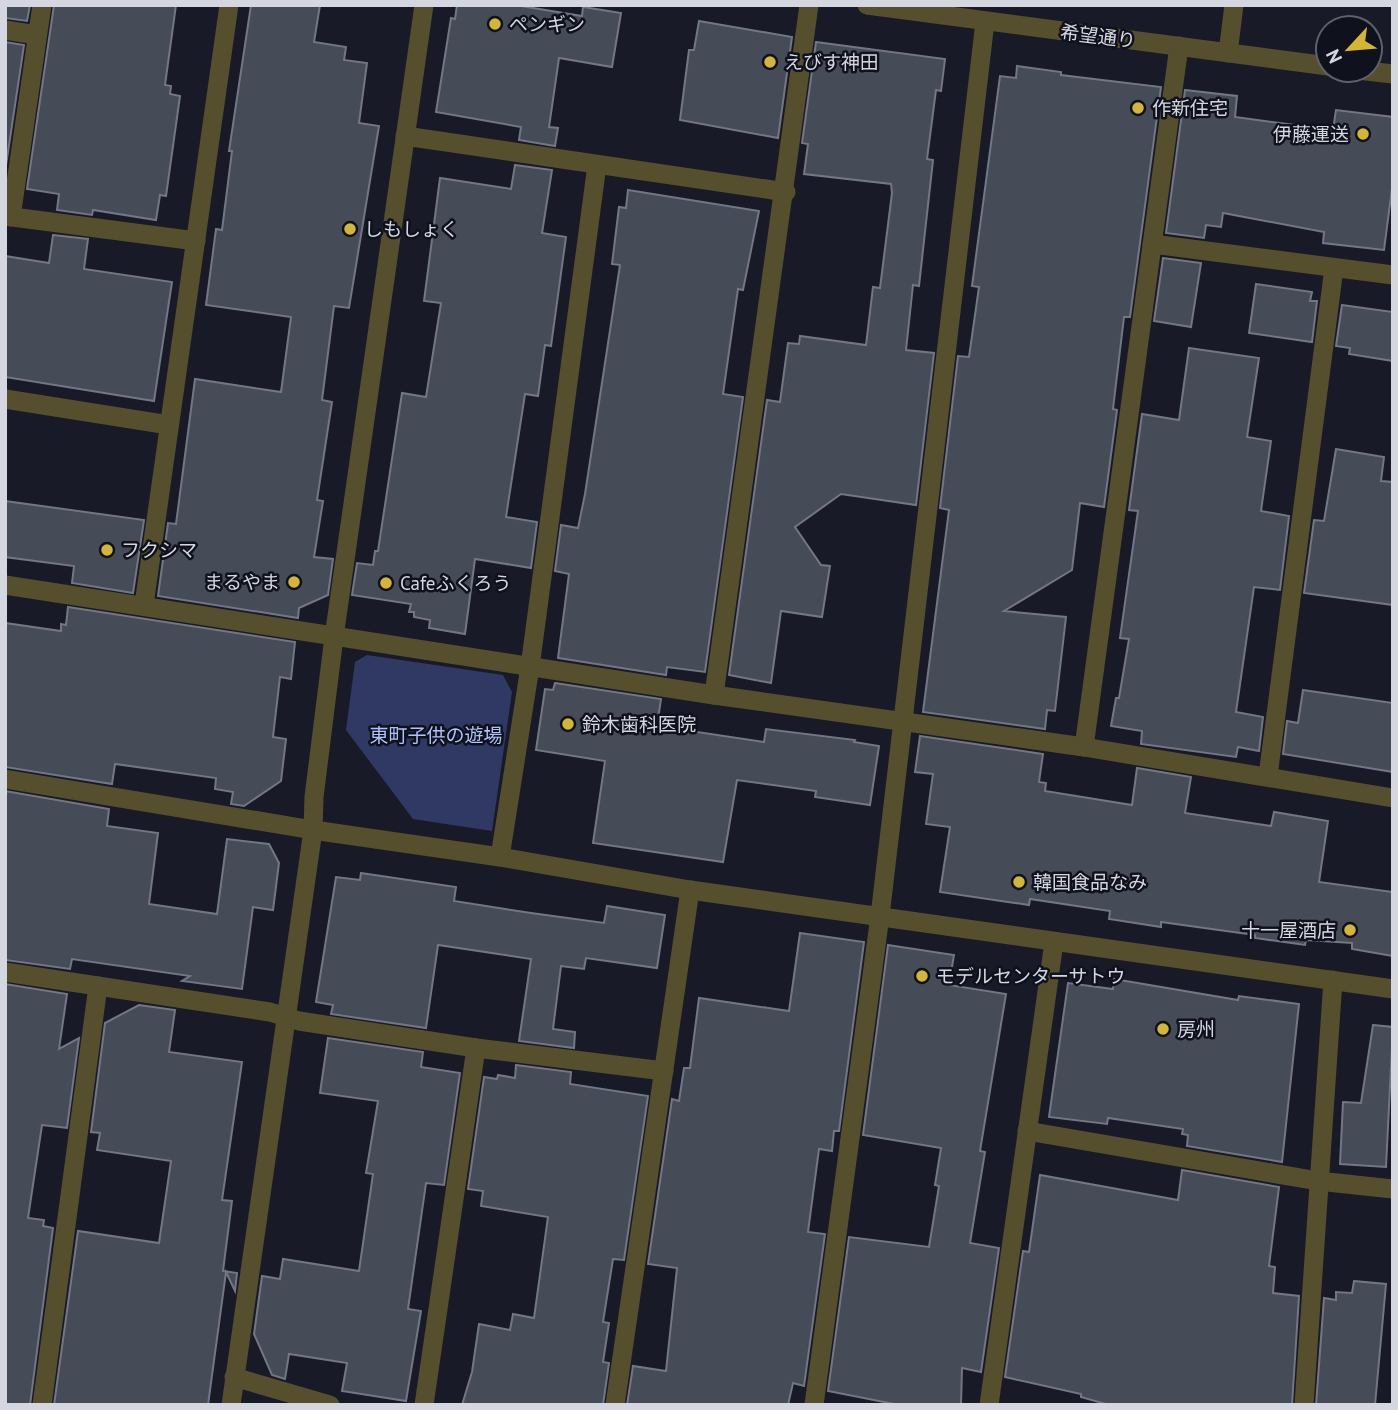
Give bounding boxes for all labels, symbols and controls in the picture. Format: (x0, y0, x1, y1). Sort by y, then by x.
place label: ペンギン (509, 12, 585, 36)
north arrow (1314, 14, 1384, 84)
marker: ペンギン (487, 16, 503, 32)
street label: 希望通り (1059, 19, 1137, 53)
text: N (1320, 46, 1347, 67)
place label: えびす神田 (784, 50, 879, 74)
marker: えびす神田 (762, 54, 778, 70)
place label: 作新住宅 (1152, 96, 1228, 120)
marker: 作新住宅 (1130, 100, 1146, 116)
place label: 伊藤運送 (1273, 122, 1349, 146)
marker: 伊藤運送 (1355, 126, 1371, 142)
place label: しもしょく (364, 217, 459, 241)
marker: しもしょく (342, 221, 358, 237)
place label: フクシマ (121, 538, 197, 562)
marker: フクシマ (99, 542, 115, 558)
place label: まるやま (204, 570, 280, 594)
place label: Cafeふくろう (400, 571, 511, 595)
marker: まるやま (286, 574, 302, 590)
marker: Cafeふくろう (378, 575, 394, 591)
place label: 鈴木歯科医院 (582, 712, 696, 736)
marker: 鈴木歯科医院 (560, 716, 576, 732)
park label: 東町子供の遊場 (369, 723, 503, 747)
place label: 韓国食品なみ (1033, 870, 1147, 894)
marker: 韓国食品なみ (1011, 874, 1027, 890)
place label: 十一屋酒店 (1241, 918, 1336, 942)
marker: 十一屋酒店 (1342, 922, 1358, 938)
place label: モデルセンターサトウ (936, 964, 1126, 988)
marker: モデルセンターサトウ (914, 968, 930, 984)
place label: 房州 (1177, 1017, 1215, 1041)
marker: 房州 (1155, 1021, 1171, 1037)

